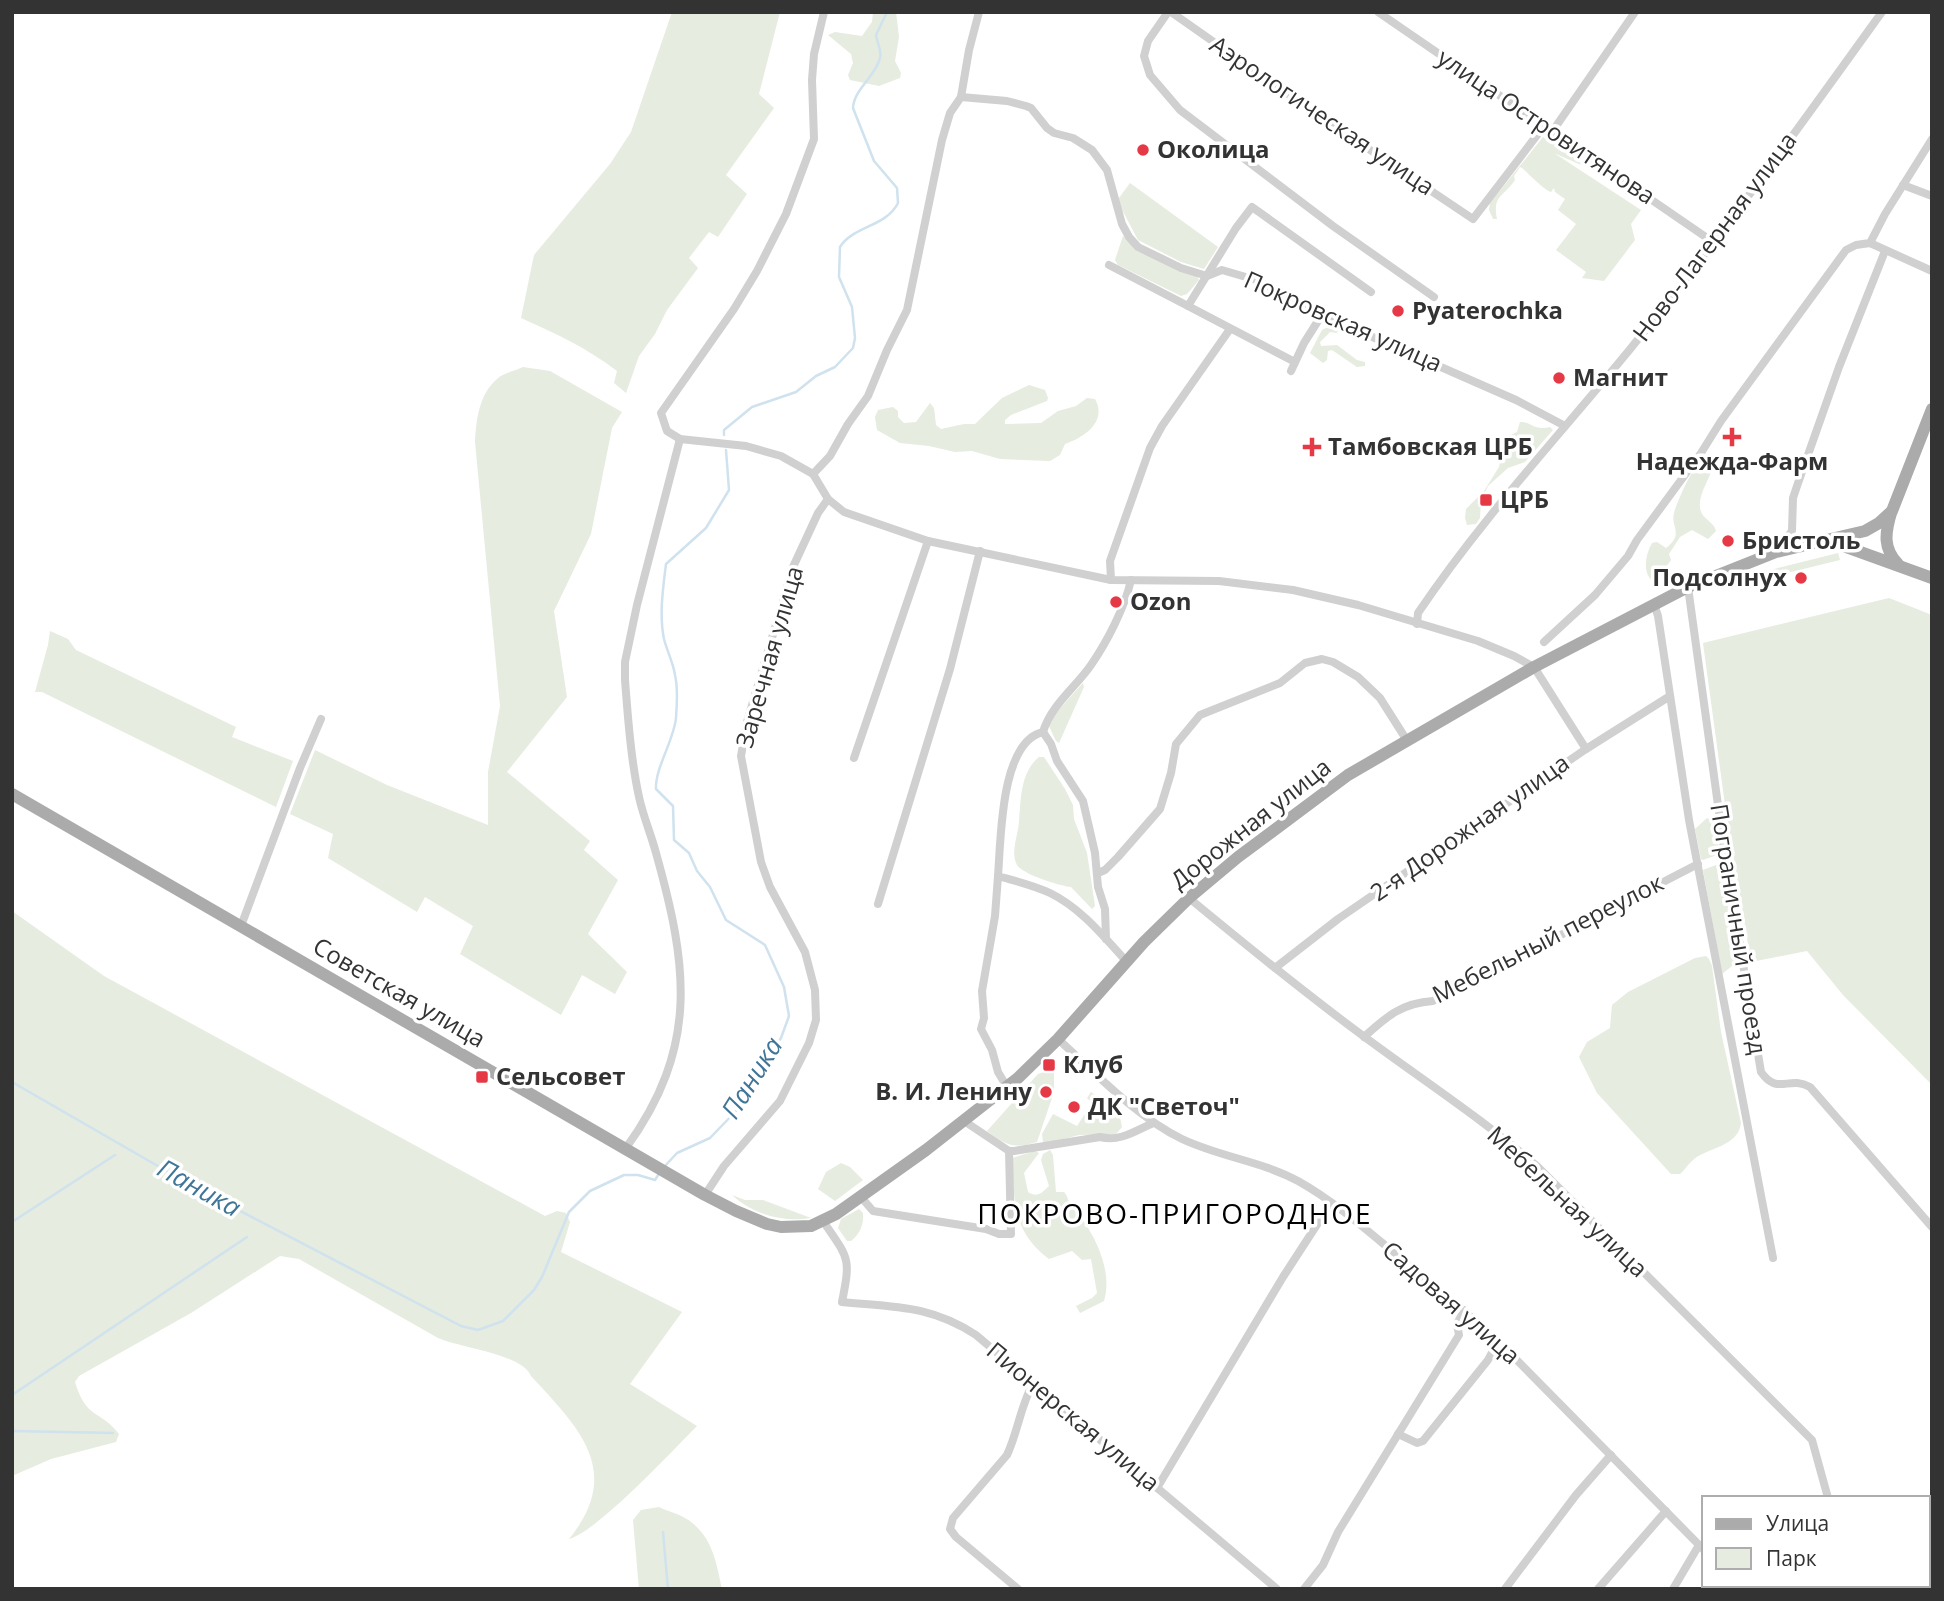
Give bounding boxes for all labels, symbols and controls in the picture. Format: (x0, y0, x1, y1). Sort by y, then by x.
street label: Аэрологическая улица (1204, 27, 1442, 202)
street label: улица Островитянова (1431, 40, 1662, 211)
street label: Ново-Лагерная улица (1624, 125, 1803, 348)
place label: Околица (1157, 132, 1270, 165)
marker: Околица (1135, 142, 1151, 158)
street label: Покровская улица (1239, 262, 1448, 379)
place label: Pyaterochka (1412, 293, 1563, 326)
marker: Pyaterochka (1390, 303, 1406, 319)
place label: Магнит (1573, 360, 1668, 393)
marker: Магнит (1551, 370, 1567, 386)
place label: Тамбовская ЦРБ (1328, 429, 1533, 462)
marker: Надежда-Фарм (1724, 429, 1740, 445)
marker: Тамбовская ЦРБ (1302, 437, 1322, 457)
place label: Надежда-Фарм (1636, 444, 1828, 477)
place label: ЦРБ (1500, 482, 1549, 515)
marker: ЦРБ (1478, 492, 1494, 508)
place label: Бристоль (1742, 523, 1860, 556)
marker: Бристоль (1720, 533, 1736, 549)
place label: Подсолнух (1652, 560, 1787, 593)
street label: Заречная улица (727, 562, 810, 751)
marker: Подсолнух (1793, 570, 1809, 586)
place label: Ozon (1130, 584, 1191, 617)
marker: Ozon (1108, 594, 1124, 610)
street label: 2-я Дорожная улица (1363, 746, 1575, 908)
street label: Дорожная улица (1163, 750, 1337, 896)
street label: Пограничный проезд (1703, 801, 1776, 1057)
street label: Мебельный переулок (1426, 865, 1669, 1010)
street label: Советская улица (307, 929, 492, 1055)
water label: Паника (712, 1030, 790, 1125)
place label: Клуб (1063, 1047, 1123, 1080)
marker: Клуб (1041, 1057, 1057, 1073)
place label: Сельсовет (496, 1059, 625, 1092)
marker: Сельсовет (474, 1069, 490, 1085)
place label: В. И. Ленину (875, 1074, 1032, 1107)
marker: В. И. Ленину (1038, 1084, 1054, 1100)
place label: ДК "Светоч" (1088, 1089, 1240, 1122)
marker: ДК "Светоч" (1066, 1099, 1082, 1115)
street label: Мебельная улица (1481, 1118, 1655, 1284)
water label: Паника (151, 1150, 248, 1225)
district label: ПОКРОВО-ПРИГОРОДНОЕ (977, 1194, 1373, 1232)
street label: Садовая улица (1376, 1233, 1528, 1371)
street label: Пионерская улица (980, 1334, 1168, 1498)
legend (1702, 1496, 1930, 1587)
text: Улица (1766, 1509, 1829, 1537)
text: Парк (1766, 1544, 1817, 1572)

